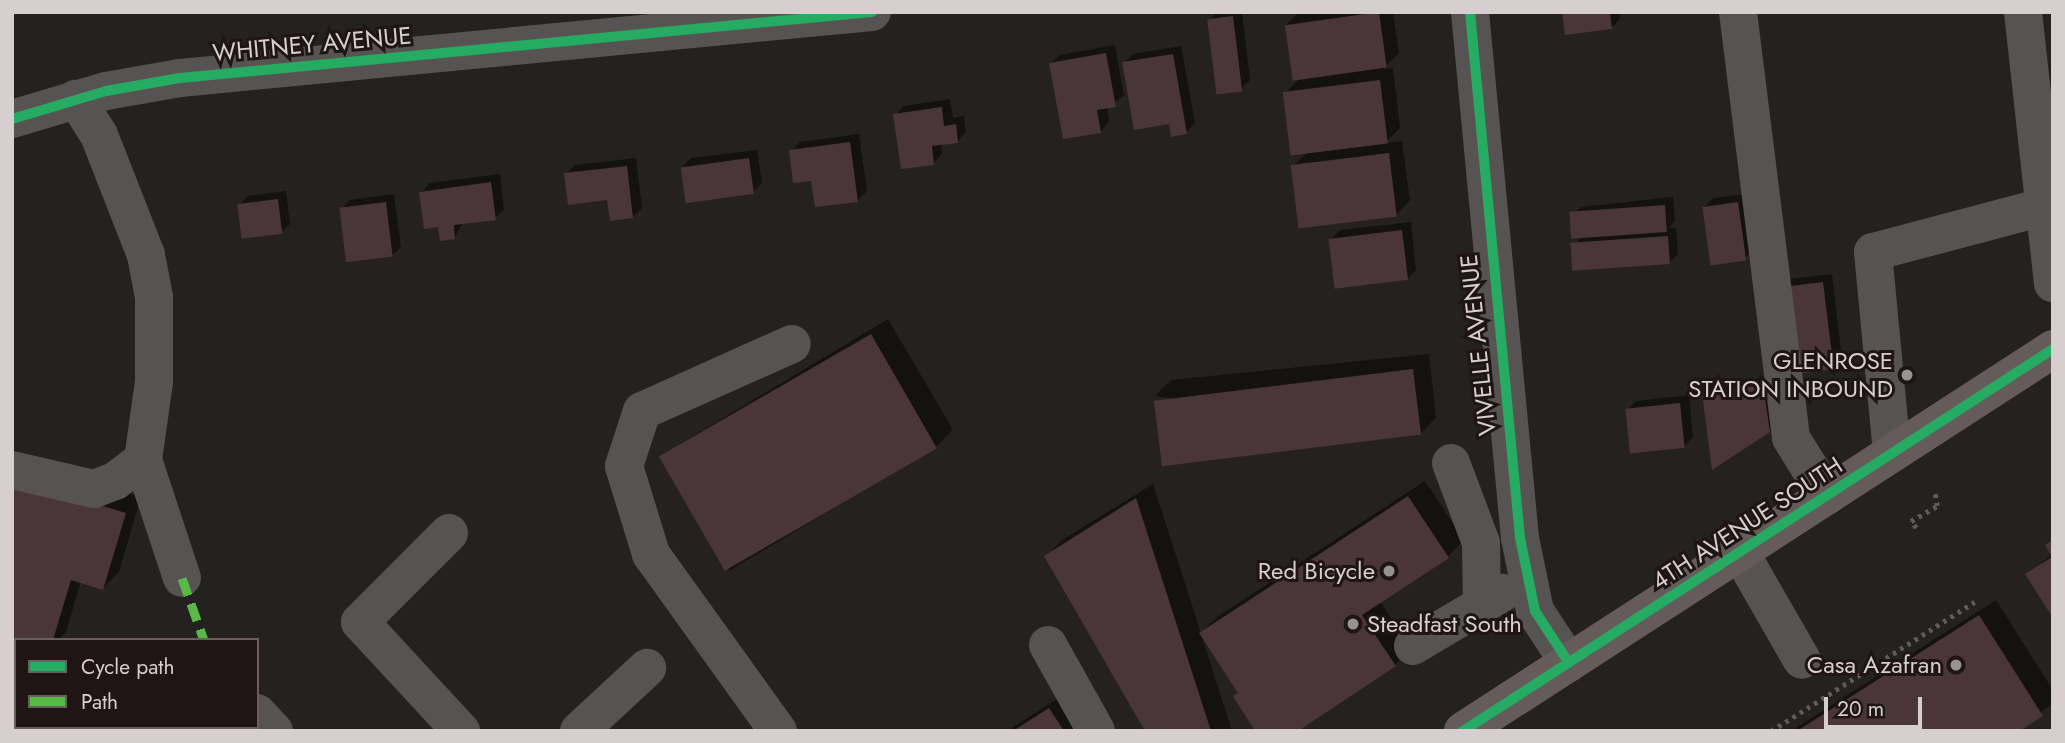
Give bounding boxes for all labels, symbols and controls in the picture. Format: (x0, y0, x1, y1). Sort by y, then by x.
street label: WHITNEY AVENUE (211, 21, 413, 67)
street label: VIVELLE AVENUE (1454, 253, 1502, 437)
place label: GLENROSE STATION INBOUND (1688, 347, 1893, 403)
marker: GLENROSE STATION INBOUND (1899, 367, 1915, 383)
street label: 4TH AVENUE SOUTH (1646, 451, 1848, 595)
place label: Red Bicycle (1258, 557, 1375, 585)
marker: Red Bicycle (1381, 563, 1397, 579)
place label: Steadfast South (1367, 610, 1522, 638)
marker: Steadfast South (1345, 616, 1361, 632)
legend (14, 638, 259, 729)
place label: Casa Azafran (1807, 651, 1942, 679)
text: Cycle path (81, 652, 174, 682)
marker: Casa Azafran (1948, 657, 1964, 673)
scale bar (1827, 684, 1925, 728)
text: Path (81, 687, 118, 717)
text: 20 m (1837, 694, 1884, 724)

